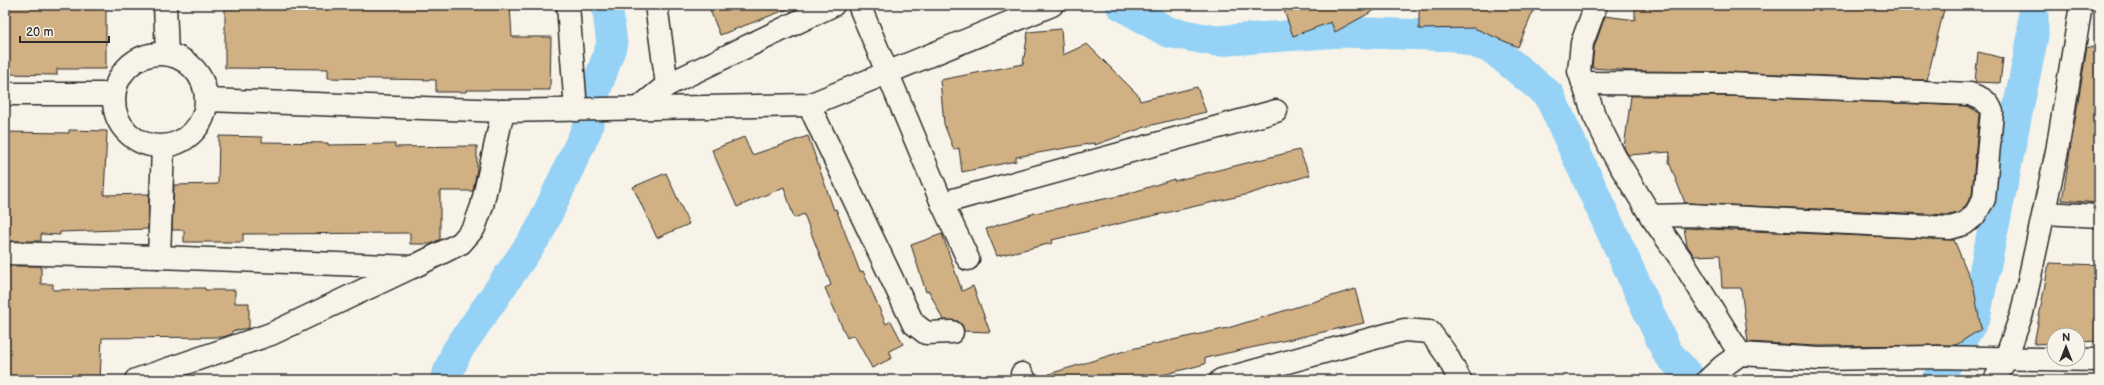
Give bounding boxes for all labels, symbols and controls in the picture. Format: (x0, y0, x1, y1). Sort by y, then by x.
scale bar (20, 18, 109, 44)
text: 20 m (26, 25, 53, 40)
north arrow (2046, 327, 2086, 367)
text: N (2062, 331, 2070, 344)

